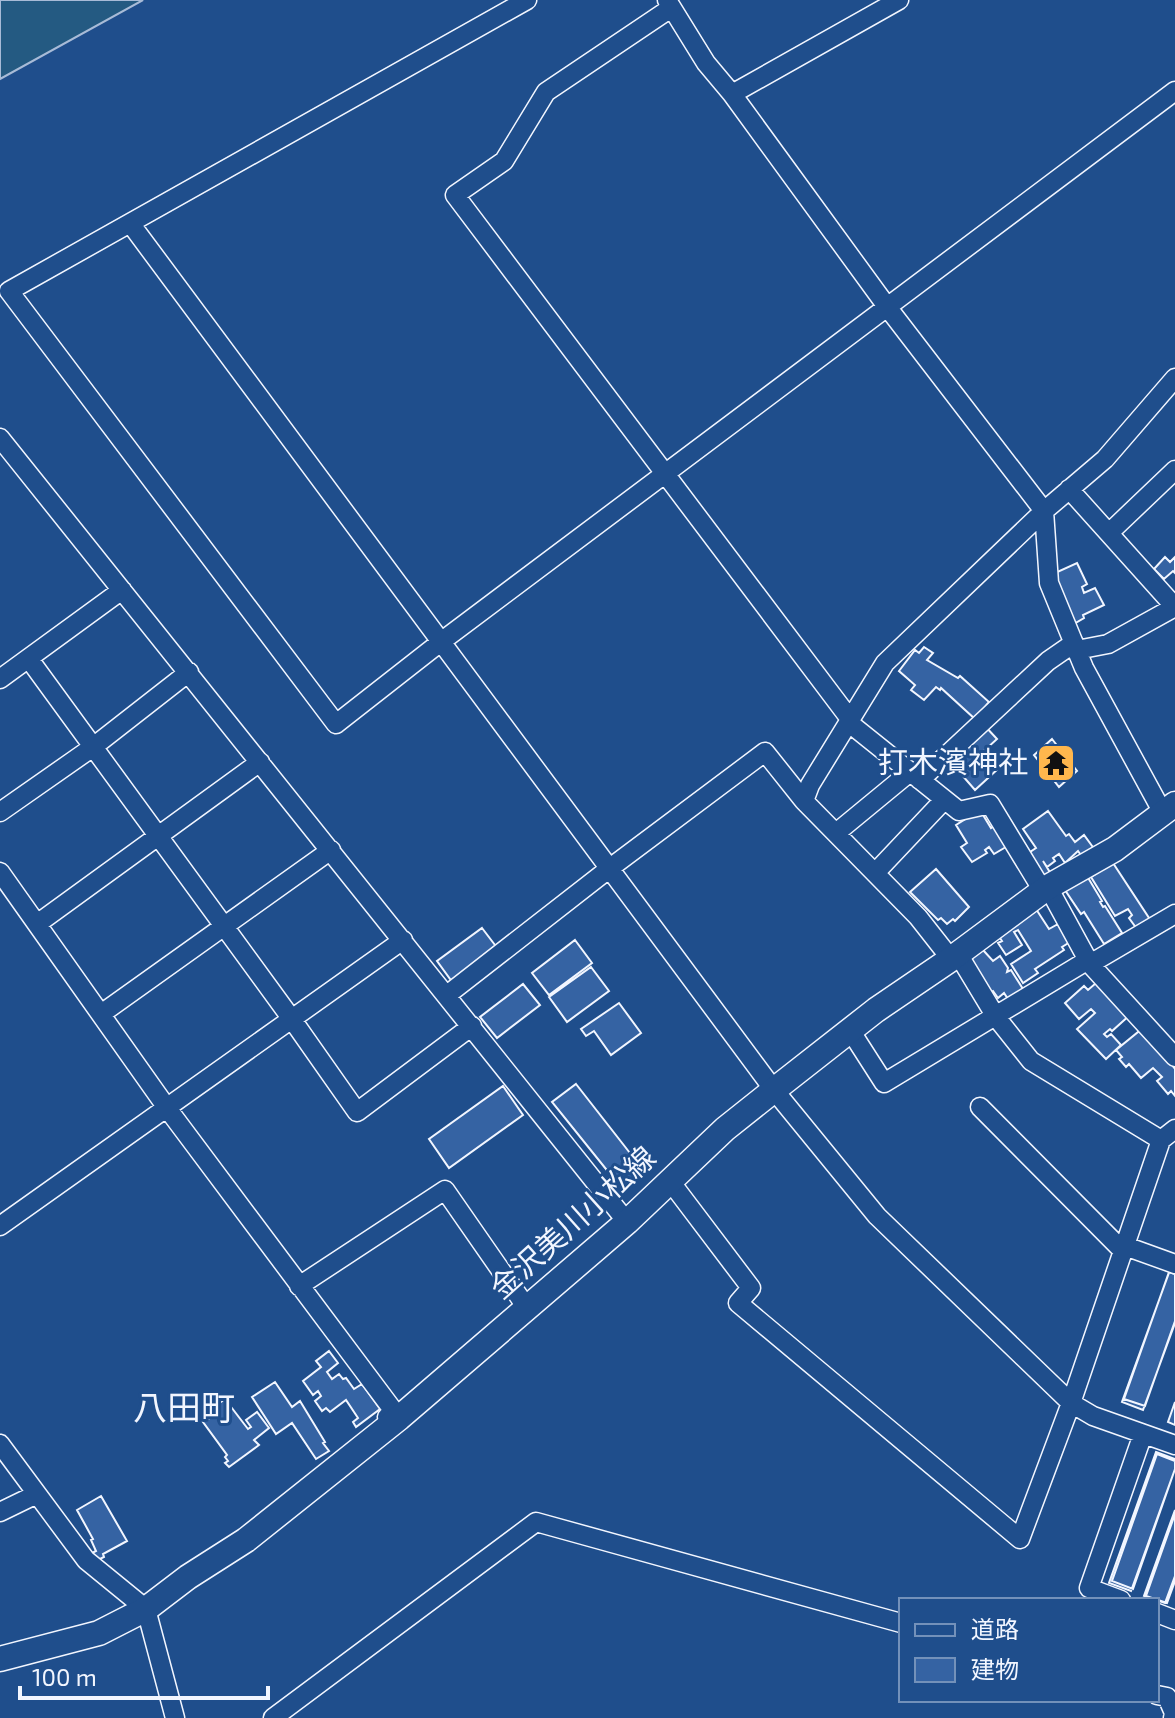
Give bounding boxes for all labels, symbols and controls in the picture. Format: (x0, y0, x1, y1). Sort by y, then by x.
temple icon: 打木濱神社 (1035, 742, 1077, 784)
place label: 打木濱神社 (878, 743, 1028, 779)
street label: 金沢美川小松線 (482, 1138, 662, 1305)
district label: 八田町 (133, 1386, 235, 1427)
legend (899, 1598, 1159, 1702)
text: 道路 (971, 1614, 1019, 1643)
scale bar (20, 1650, 268, 1700)
text: 建物 (971, 1654, 1019, 1683)
text: 100 m (32, 1662, 97, 1691)

